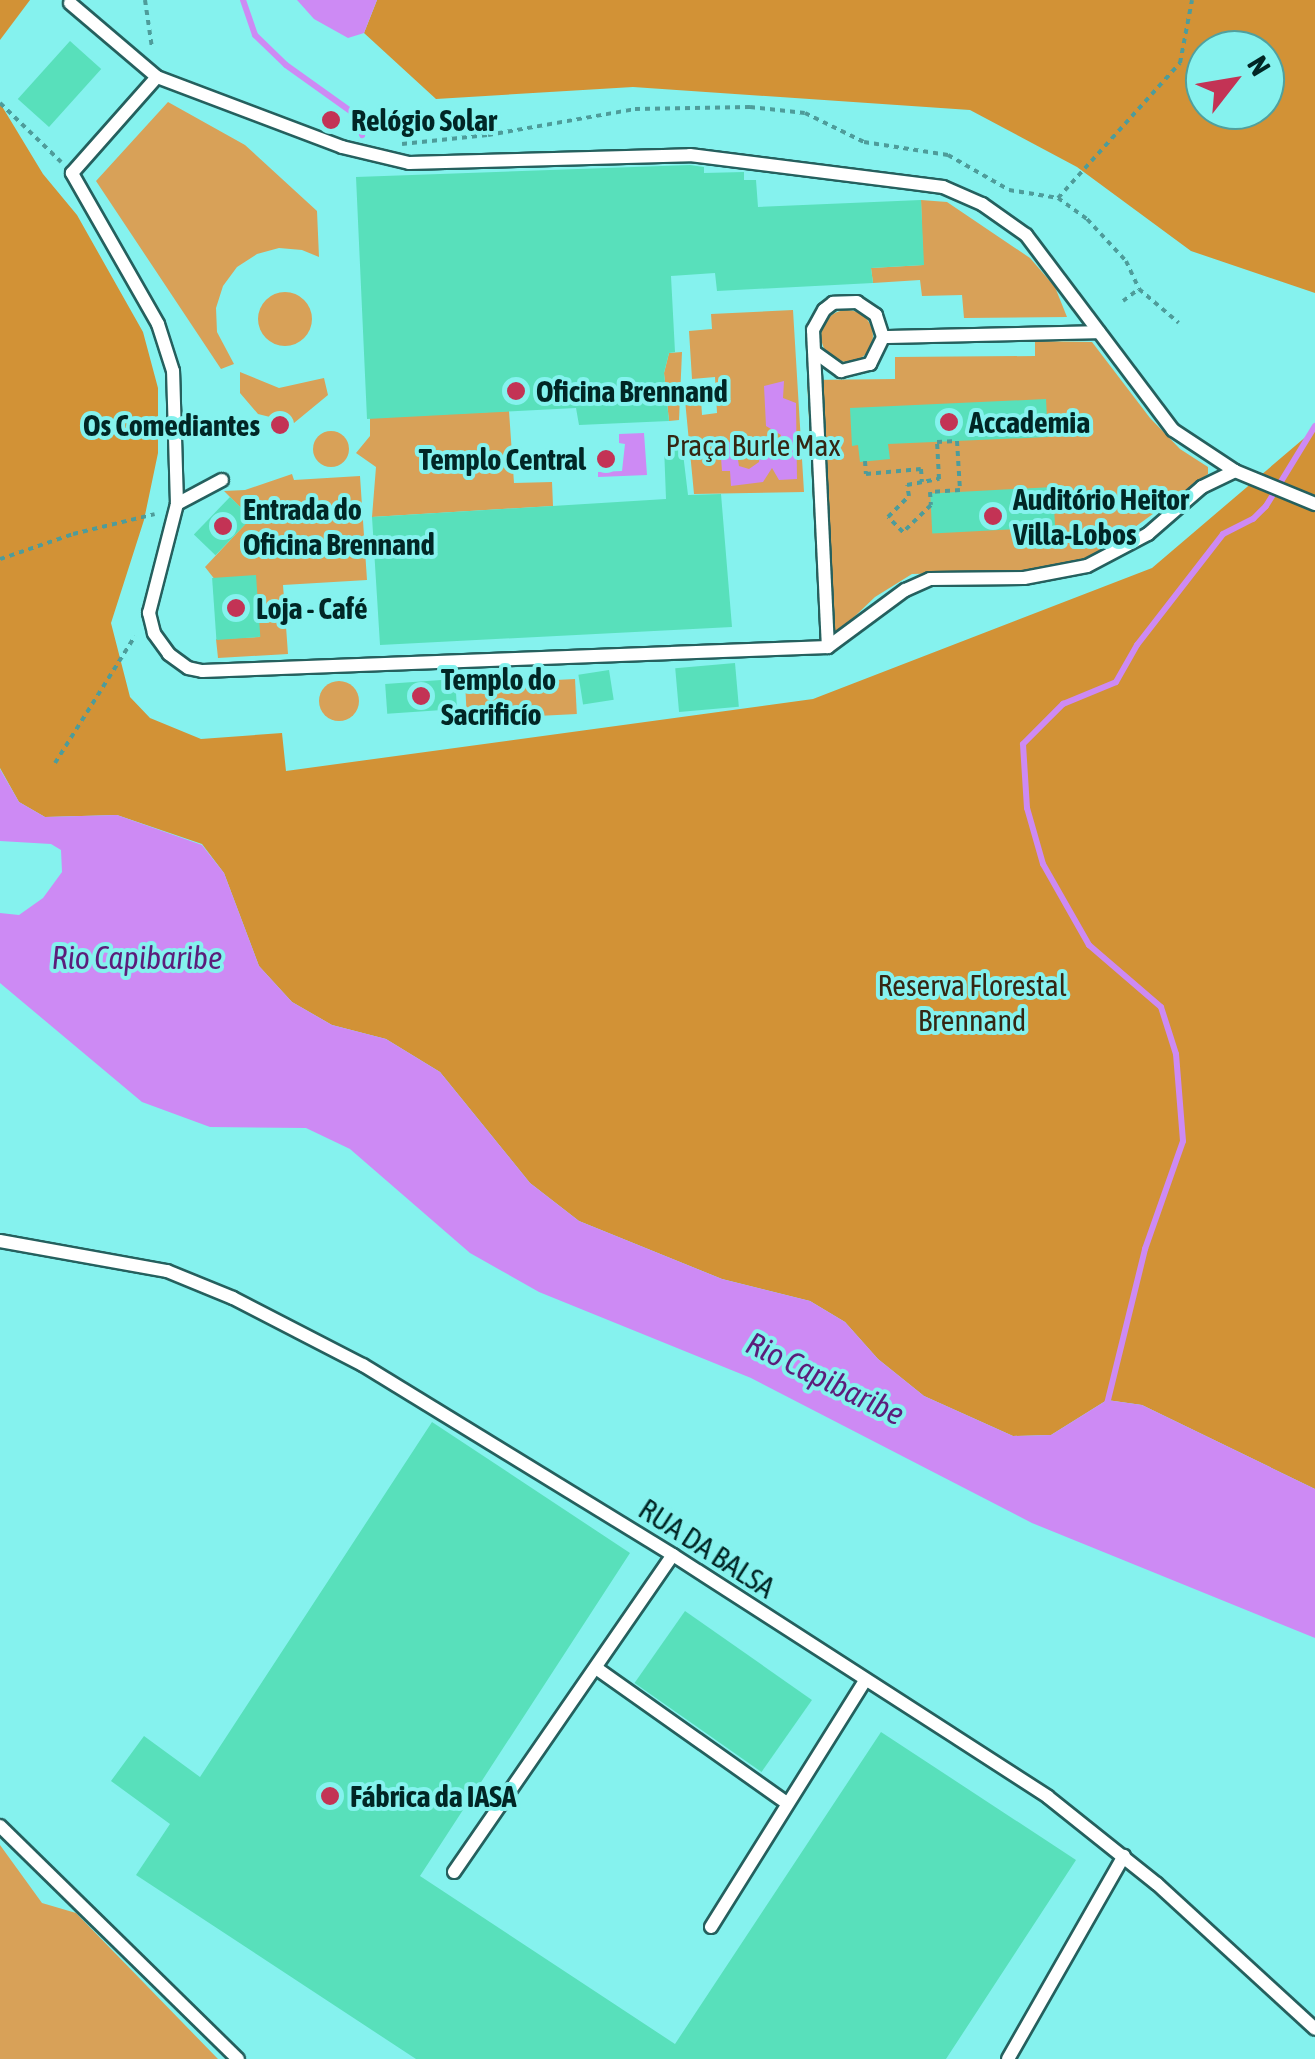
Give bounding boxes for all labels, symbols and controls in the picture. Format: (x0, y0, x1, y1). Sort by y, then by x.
north arrow (1185, 30, 1285, 130)
text: N (1241, 50, 1277, 81)
place label: Relógio Solar (351, 102, 497, 138)
marker: Relógio Solar (320, 109, 342, 131)
place label: Oficina Brennand (536, 373, 728, 409)
marker: Oficina Brennand (505, 380, 527, 402)
place label: Accademia (969, 404, 1090, 440)
place label: Os Comediantes (83, 407, 260, 443)
marker: Accademia (938, 411, 960, 433)
marker: Os Comediantes (269, 414, 291, 436)
park label: Praça Burle Max (665, 427, 841, 463)
place label: Templo Central (419, 441, 586, 477)
marker: Templo Central (595, 448, 617, 470)
place label: Auditório Heitor Villa-Lobos (1013, 481, 1189, 552)
place label: Entrada do Oficina Brennand (243, 491, 435, 562)
marker: Auditório Heitor Villa-Lobos (982, 505, 1004, 527)
marker: Entrada do Oficina Brennand (212, 515, 234, 537)
place label: Loja - Café (256, 590, 368, 626)
marker: Loja - Café (225, 597, 247, 619)
place label: Templo do Sacrificío (441, 661, 556, 732)
marker: Templo do Sacrificío (410, 685, 432, 707)
water label: Rio Capibaribe (51, 939, 223, 977)
park label: Reserva Florestal Brennand (877, 967, 1067, 1038)
water label: Rio Capibaribe (740, 1324, 910, 1434)
street label: RUA DA BALSA (632, 1491, 782, 1605)
place label: Fábrica da IASA (350, 1778, 516, 1814)
marker: Fábrica da IASA (319, 1785, 341, 1807)

